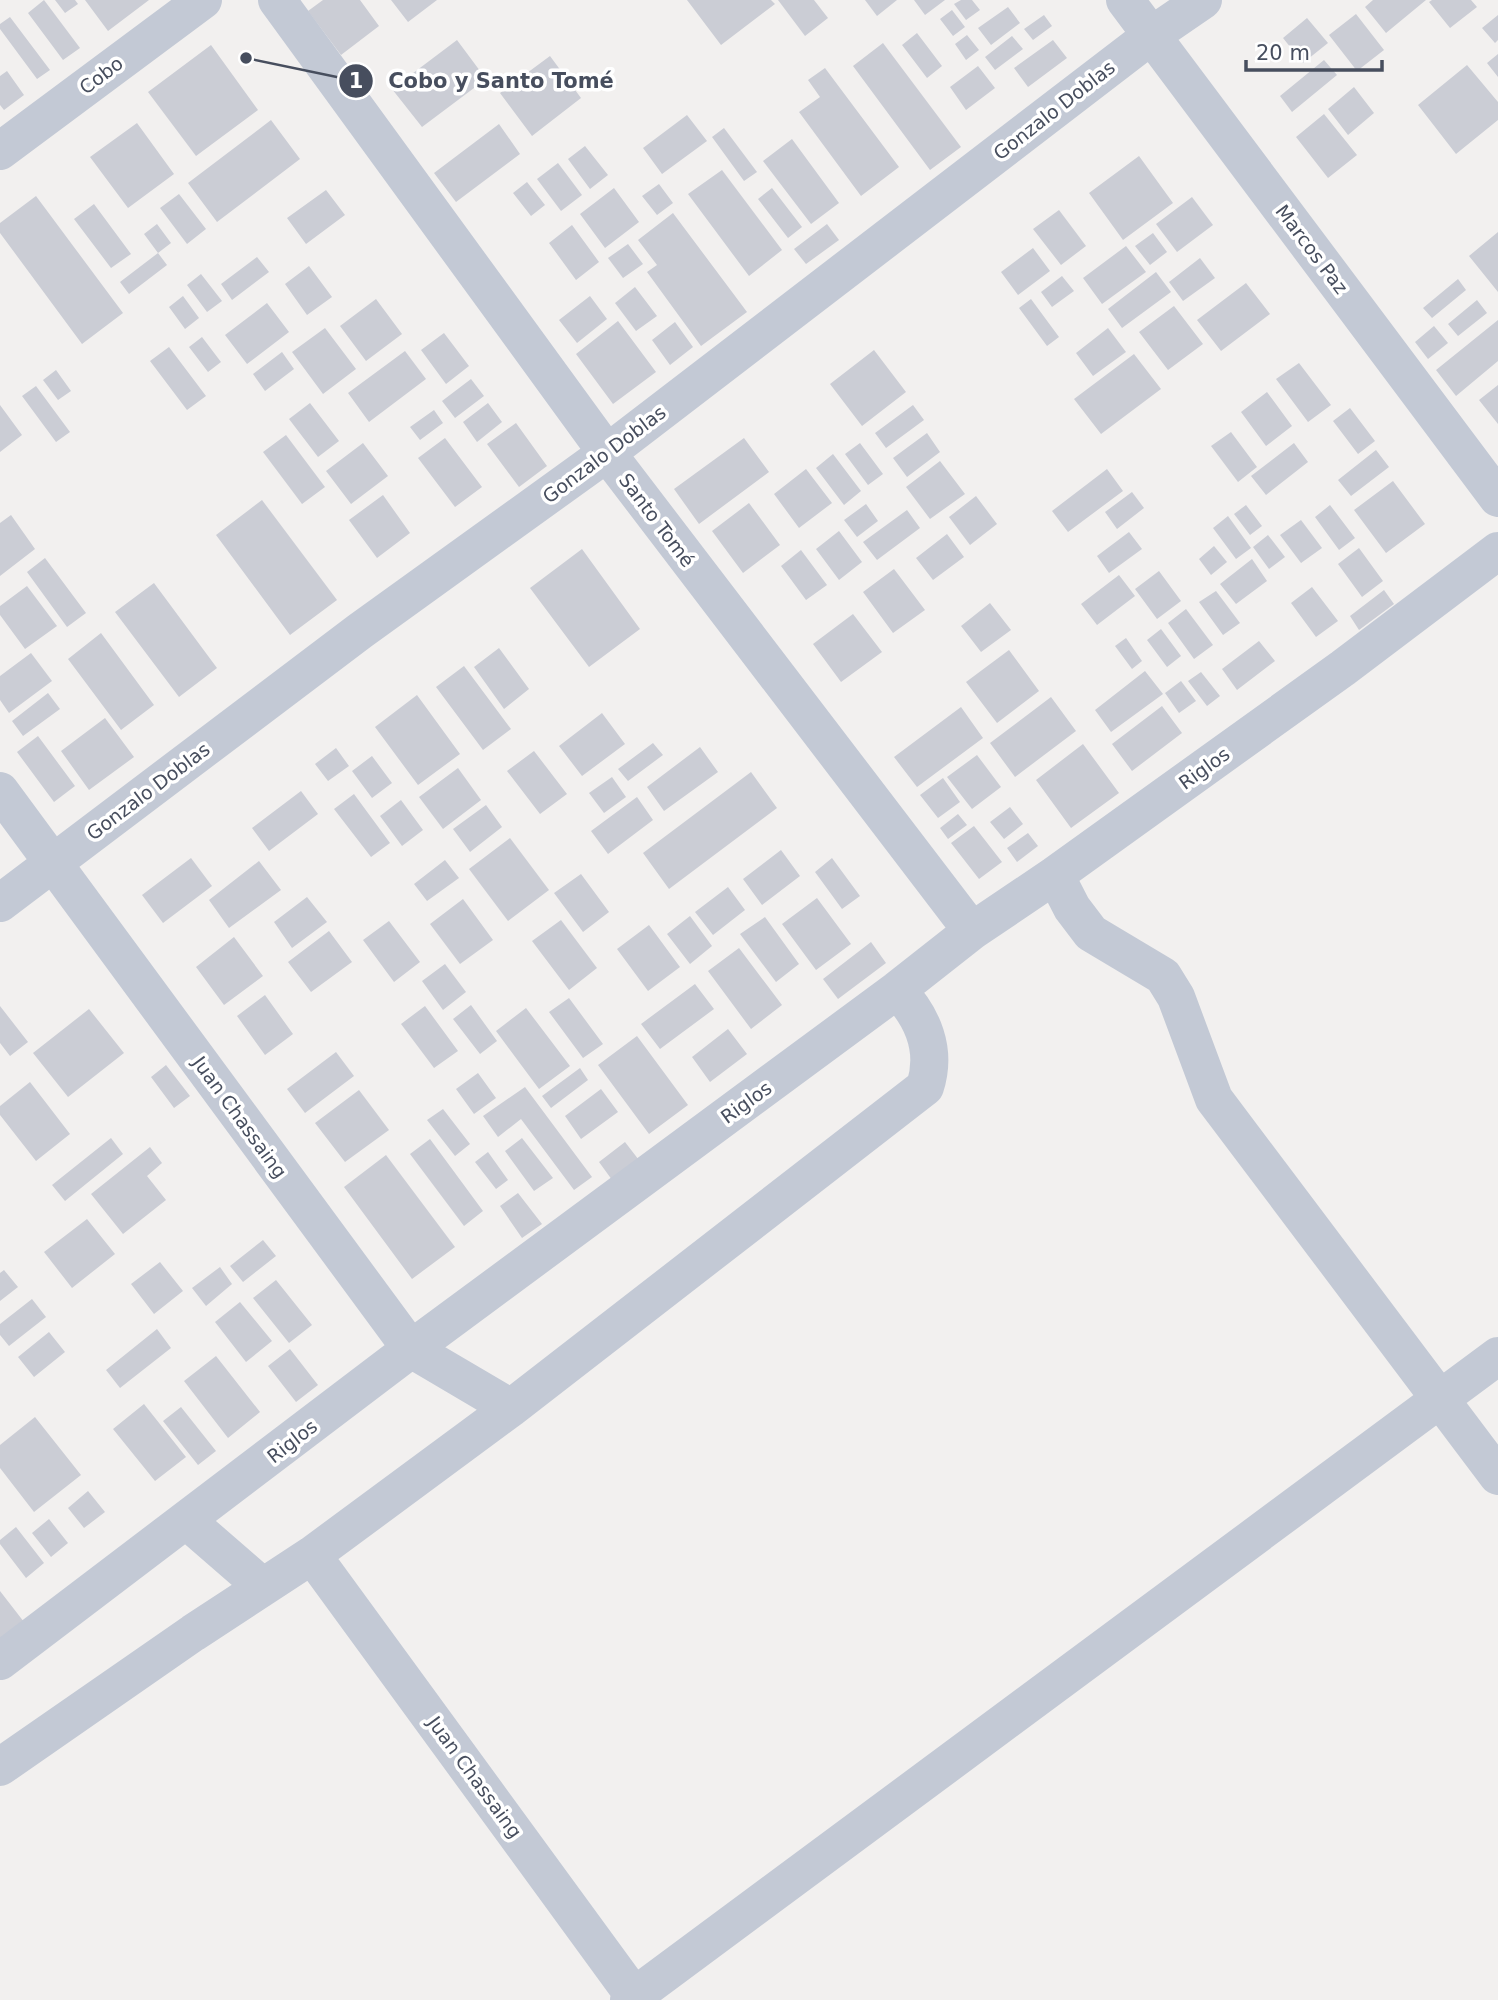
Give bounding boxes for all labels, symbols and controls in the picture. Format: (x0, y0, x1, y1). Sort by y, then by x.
scale bar (1246, 28, 1382, 72)
text: 20 m (1256, 41, 1310, 65)
street label: Cobo (75, 52, 127, 98)
street label: Gonzalo Doblas (989, 56, 1119, 164)
callout: Cobo y Santo Tomé (339, 60, 628, 102)
text: 1 (349, 69, 363, 93)
text: Cobo y Santo Tomé (388, 69, 614, 93)
street label: Marcos Paz (1271, 200, 1353, 298)
street label: Gonzalo Doblas (538, 401, 670, 507)
street label: Santo Tomé (615, 469, 699, 571)
street label: Gonzalo Doblas (82, 738, 214, 844)
street label: Riglos (1174, 742, 1234, 794)
street label: Juan Chassaing (188, 1051, 292, 1182)
street label: Riglos (716, 1076, 776, 1128)
street label: Riglos (263, 1415, 321, 1467)
street label: Juan Chassaing (423, 1711, 527, 1842)

